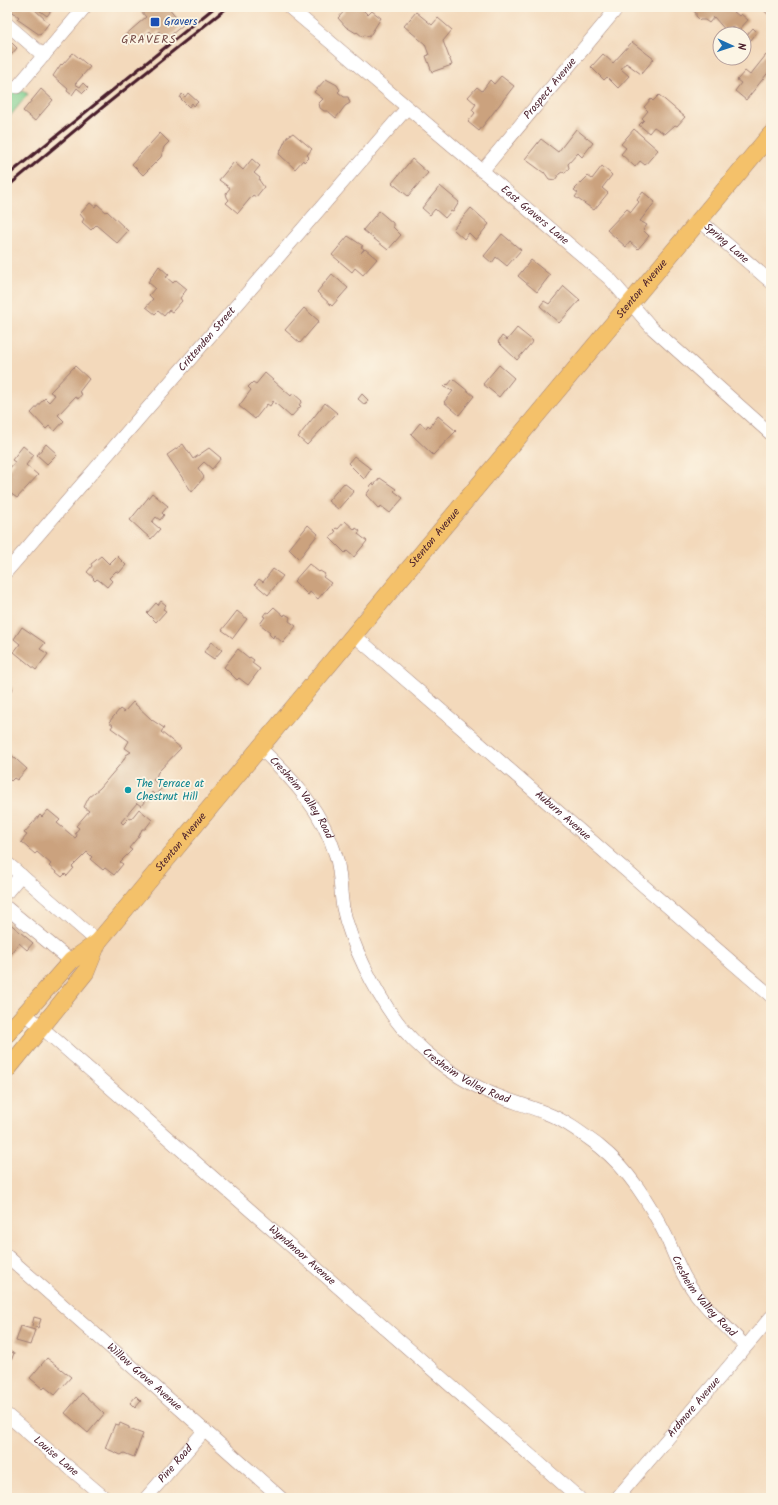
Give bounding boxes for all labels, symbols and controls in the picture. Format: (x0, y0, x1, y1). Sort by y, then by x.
place label: Gravers (164, 13, 198, 31)
marker: Gravers (149, 16, 161, 28)
north arrow (712, 26, 752, 66)
district label: GRAVERS (121, 30, 177, 49)
text: N (732, 43, 750, 50)
street label: Prospect Avenue (519, 54, 581, 123)
street label: East Gravers Lane (496, 181, 573, 250)
street label: Spring Lane (700, 219, 753, 268)
street label: Stenton Avenue (612, 255, 672, 323)
street label: Crittenden Street (174, 302, 241, 376)
street label: Stenton Avenue (404, 504, 465, 572)
street label: Cresheim Valley Road (265, 752, 338, 842)
place label: The Terrace at Chestnut Hill (136, 775, 205, 806)
marker: The Terrace at Chestnut Hill (123, 785, 133, 795)
street label: Auburn Avenue (531, 786, 595, 845)
street label: Stenton Avenue (151, 808, 211, 876)
street label: Cresheim Valley Road (418, 1044, 513, 1109)
street label: Wyndmoor Avenue (264, 1221, 340, 1290)
street label: Cresheim Valley Road (666, 1253, 741, 1342)
street label: Willow Grove Avenue (102, 1339, 186, 1415)
street label: Ardmore Avenue (663, 1373, 725, 1442)
street label: Louise Lane (29, 1432, 83, 1481)
street label: Pine Road (154, 1440, 198, 1487)

